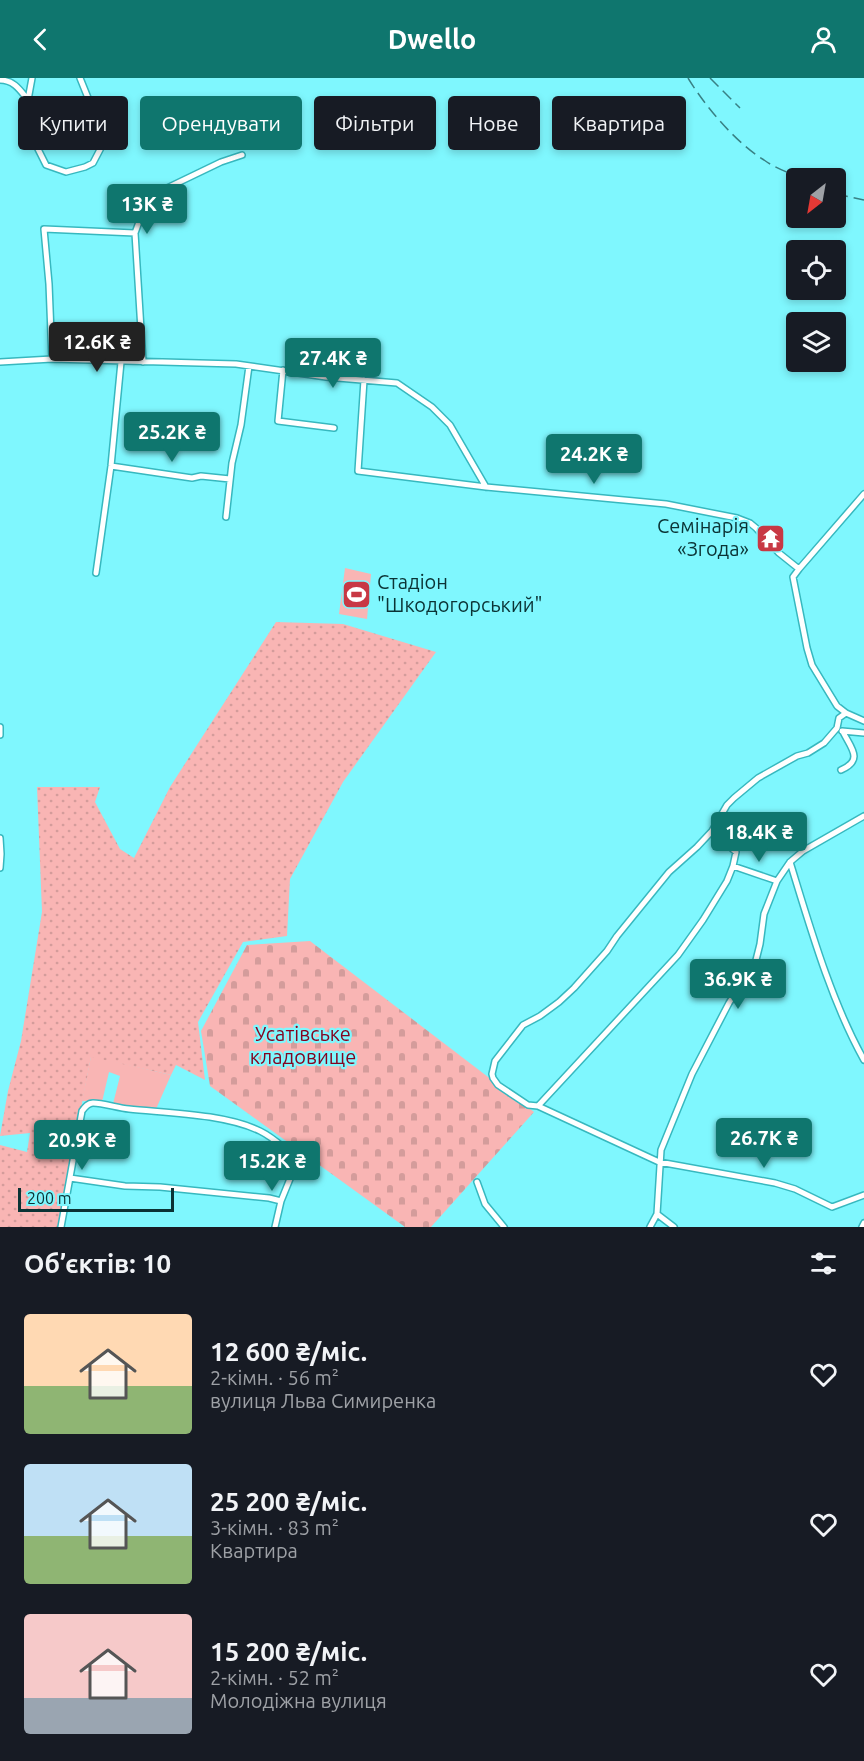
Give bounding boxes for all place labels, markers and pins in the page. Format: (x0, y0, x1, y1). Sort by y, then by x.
pin: 13K ₴ (105, 184, 189, 235)
pin: 12.6K ₴ (42, 322, 152, 373)
pin: 27.4K ₴ (278, 338, 388, 389)
pin: 25.2K ₴ (117, 412, 227, 463)
pin: 24.2K ₴ (539, 434, 649, 485)
place label: Семінарія «Згода» (657, 514, 749, 560)
temple icon: Семінарія «Згода» (754, 522, 786, 554)
place label: Стадіон "Шкодогорський" (377, 570, 543, 616)
sports icon: Стадіон "Шкодогорський" (340, 578, 372, 610)
pin: 18.4K ₴ (704, 812, 814, 863)
pin: 36.9K ₴ (683, 959, 793, 1010)
pin: 26.7K ₴ (709, 1118, 819, 1169)
pin: 20.9K ₴ (27, 1120, 137, 1171)
pin: 15.2K ₴ (217, 1141, 327, 1192)

